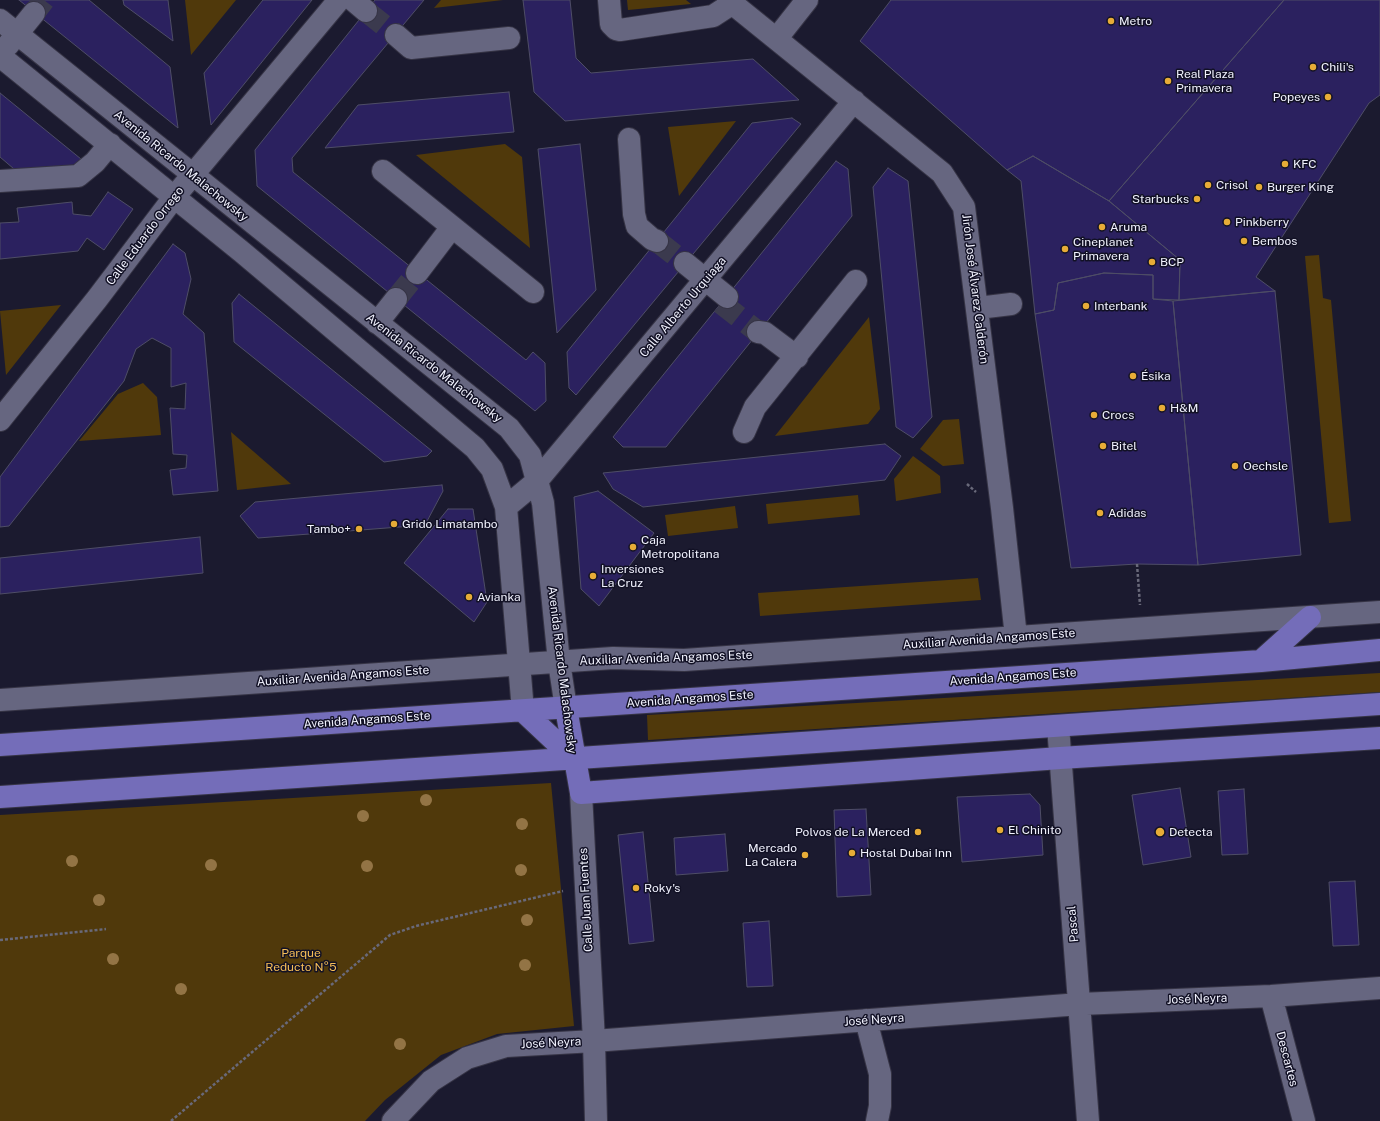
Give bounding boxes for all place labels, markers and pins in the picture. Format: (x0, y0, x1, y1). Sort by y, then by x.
place label: Metro (1119, 14, 1152, 28)
marker: Metro (1106, 16, 1116, 26)
place label: Chili's (1321, 60, 1354, 74)
marker: Chili's (1308, 62, 1318, 72)
place label: Real Plaza Primavera (1176, 67, 1234, 95)
marker: Real Plaza Primavera (1163, 76, 1173, 86)
place label: Popeyes (1273, 90, 1320, 104)
marker: Popeyes (1323, 92, 1333, 102)
place label: KFC (1293, 157, 1317, 171)
marker: KFC (1280, 159, 1290, 169)
place label: Crisol (1216, 178, 1248, 192)
marker: Crisol (1203, 180, 1213, 190)
place label: Burger King (1267, 180, 1334, 194)
marker: Burger King (1254, 182, 1264, 192)
place label: Starbucks (1132, 192, 1189, 206)
marker: Starbucks (1192, 194, 1202, 204)
place label: Pinkberry (1235, 215, 1289, 229)
marker: Pinkberry (1222, 217, 1232, 227)
place label: Aruma (1110, 220, 1147, 234)
marker: Aruma (1097, 222, 1107, 232)
place label: Bembos (1252, 234, 1297, 248)
place label: Cineplanet Primavera (1073, 235, 1134, 263)
marker: Bembos (1239, 236, 1249, 246)
marker: Cineplanet Primavera (1060, 244, 1070, 254)
place label: BCP (1160, 255, 1184, 269)
marker: BCP (1147, 257, 1157, 267)
place label: Interbank (1094, 299, 1147, 313)
marker: Interbank (1081, 301, 1091, 311)
place label: Ésika (1141, 369, 1171, 383)
marker: Ésika (1128, 371, 1138, 381)
place label: H&M (1170, 401, 1198, 415)
marker: H&M (1157, 403, 1167, 413)
place label: Crocs (1102, 408, 1134, 422)
marker: Crocs (1089, 410, 1099, 420)
place label: Bitel (1111, 439, 1137, 453)
marker: Bitel (1098, 441, 1108, 451)
place label: Oechsle (1243, 459, 1288, 473)
marker: Oechsle (1230, 461, 1240, 471)
place label: Adidas (1108, 506, 1146, 520)
marker: Adidas (1095, 508, 1105, 518)
place label: Grido Limatambo (402, 517, 498, 531)
marker: Grido Limatambo (389, 519, 399, 529)
place label: Tambo+ (307, 522, 351, 536)
marker: Tambo+ (354, 524, 364, 534)
place label: Caja Metropolitana (641, 533, 719, 561)
marker: Caja Metropolitana (628, 542, 638, 552)
place label: Inversiones La Cruz (601, 562, 664, 590)
marker: Inversiones La Cruz (588, 571, 598, 581)
place label: Avianka (477, 590, 521, 604)
marker: Avianka (464, 592, 474, 602)
place label: El Chinito (1008, 823, 1061, 837)
place label: Polvos de La Merced (795, 825, 910, 839)
marker: El Chinito (995, 825, 1005, 835)
place label: Detecta (1169, 825, 1213, 839)
marker: Detecta (1154, 826, 1166, 838)
marker: Polvos de La Merced (913, 827, 923, 837)
place label: Mercado La Calera (745, 841, 797, 869)
place label: Hostal Dubai Inn (860, 846, 952, 860)
marker: Hostal Dubai Inn (847, 848, 857, 858)
marker: Mercado La Calera (800, 850, 810, 860)
place label: Roky's (644, 881, 680, 895)
marker: Roky's (631, 883, 641, 893)

